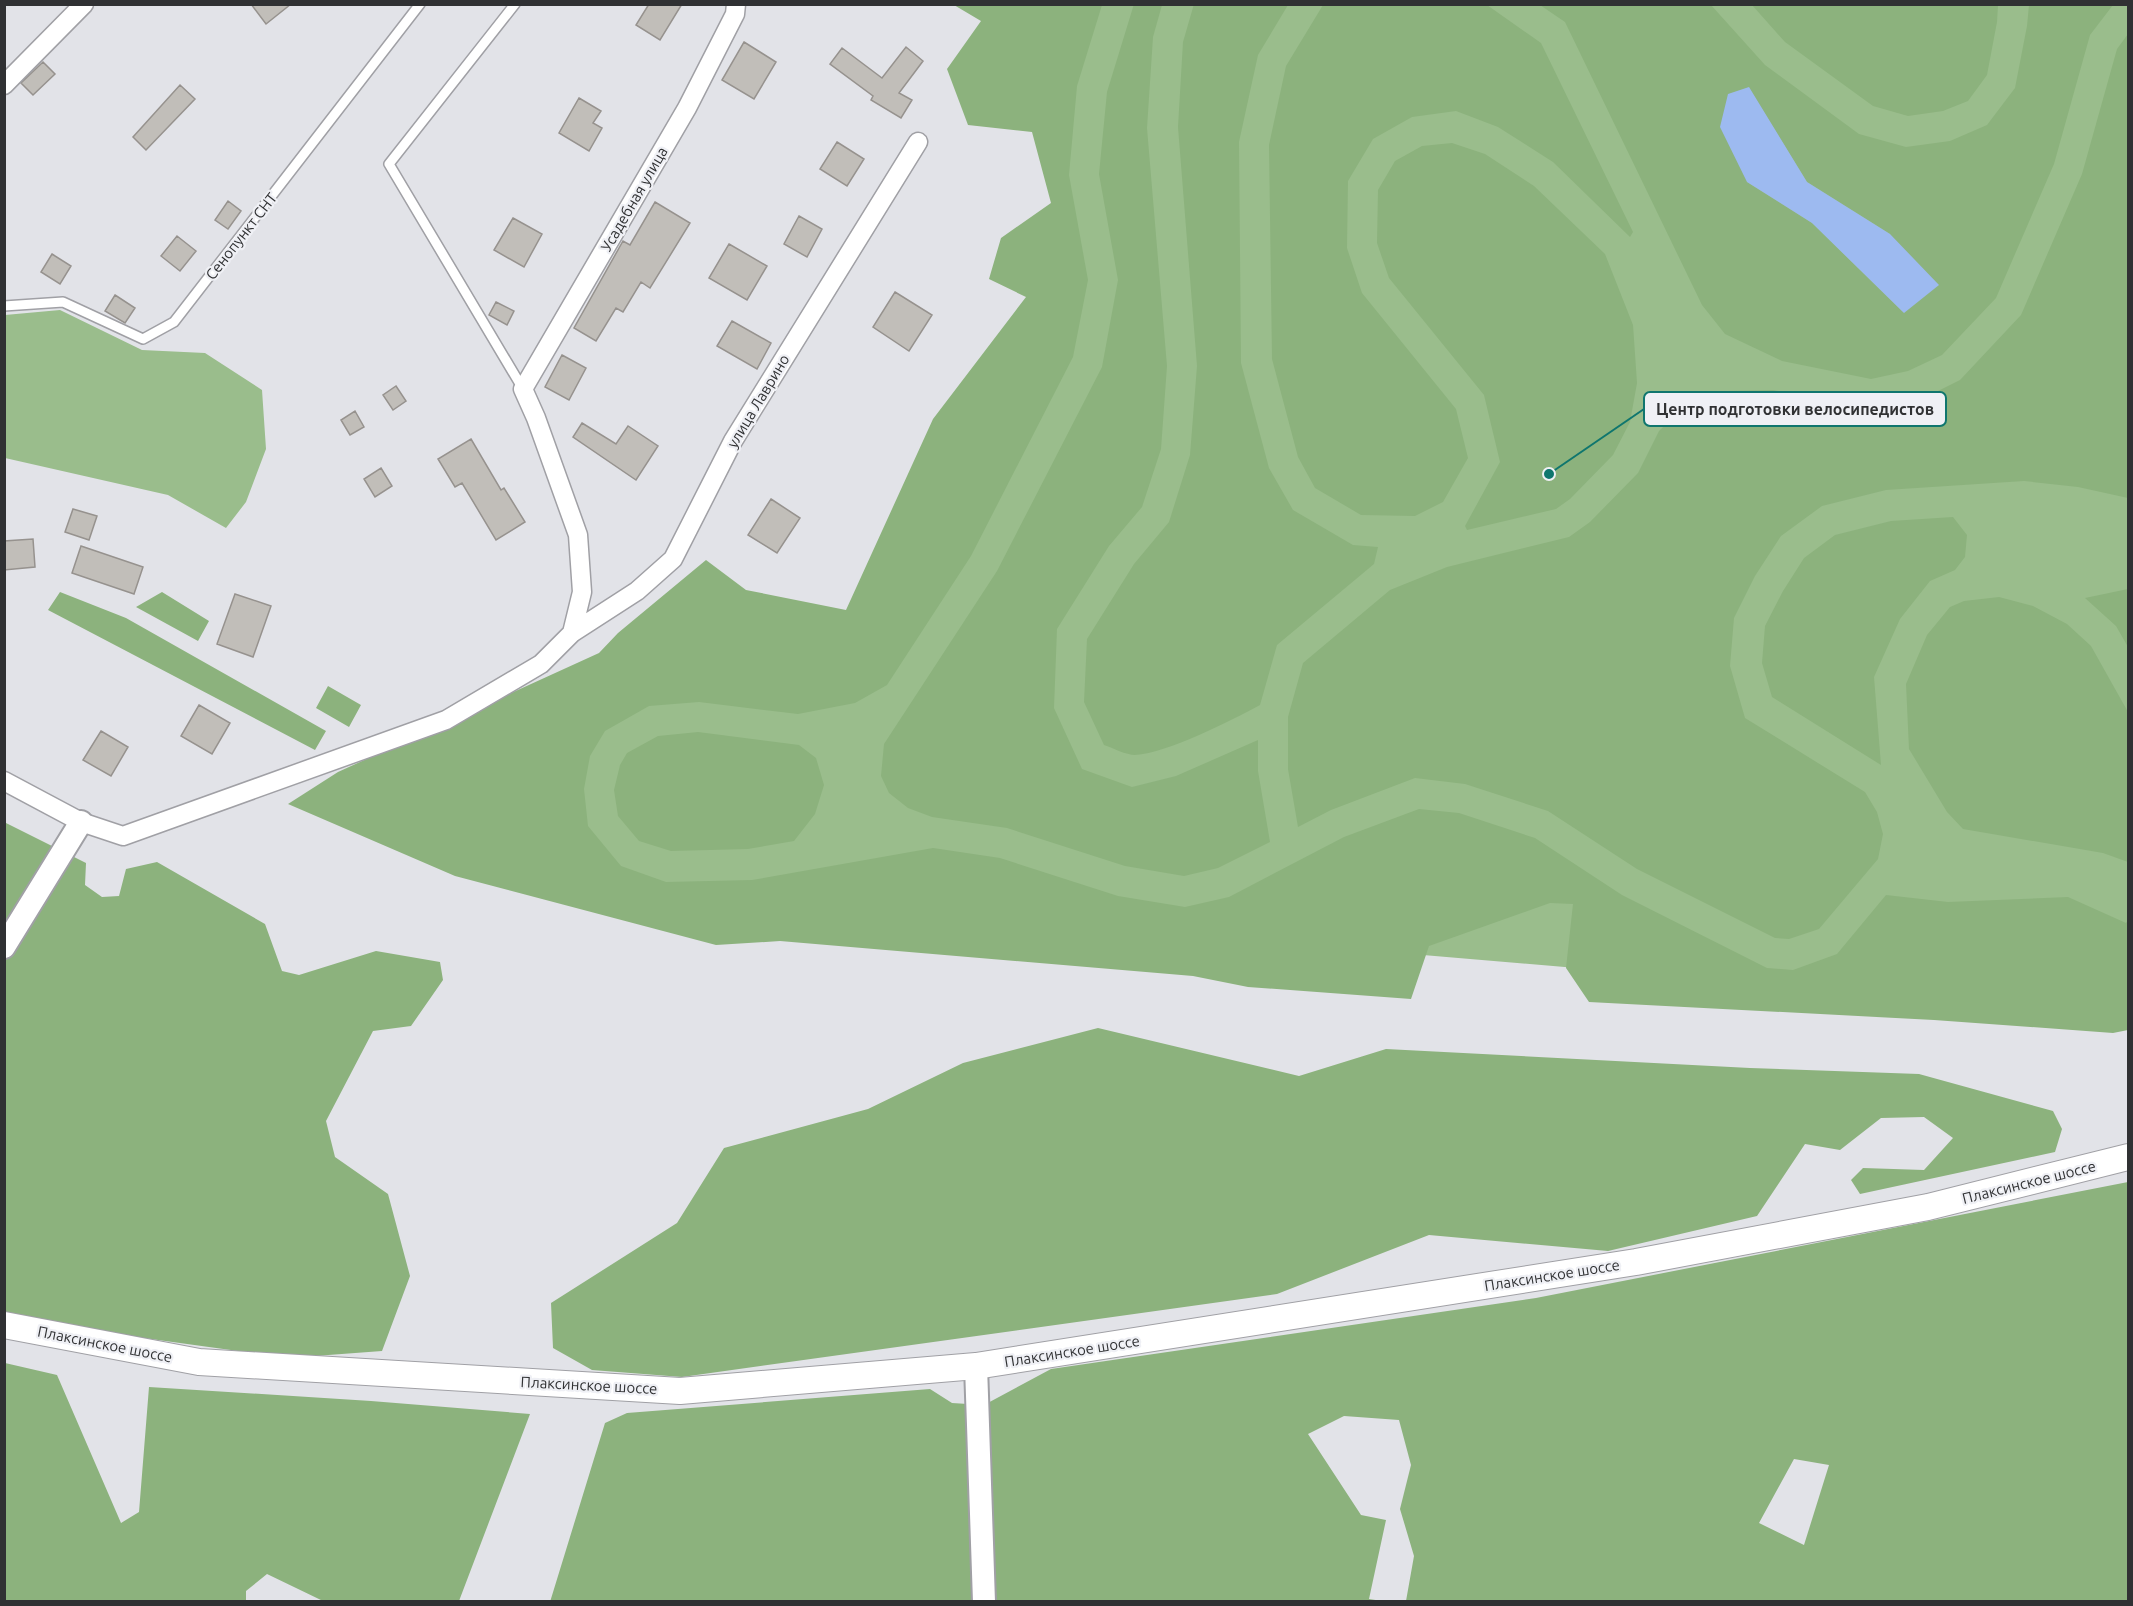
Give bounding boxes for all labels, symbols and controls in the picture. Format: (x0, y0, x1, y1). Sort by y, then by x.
street label: Усадебная улица (597, 144, 671, 254)
street label: Сенопункт СНТ (202, 189, 281, 283)
street label: улица Лаврино (723, 351, 793, 451)
callout: Центр подготовки велосипедистов (1644, 392, 1946, 426)
text: Центр подготовки велосипедистов (1656, 400, 1934, 418)
street label: Плаксинское шоссе (1960, 1157, 2098, 1207)
street label: Плаксинское шоссе (1483, 1256, 1621, 1294)
street label: Плаксинское шоссе (36, 1323, 174, 1365)
street label: Плаксинское шоссе (1003, 1332, 1141, 1370)
street label: Плаксинское шоссе (520, 1373, 658, 1397)

